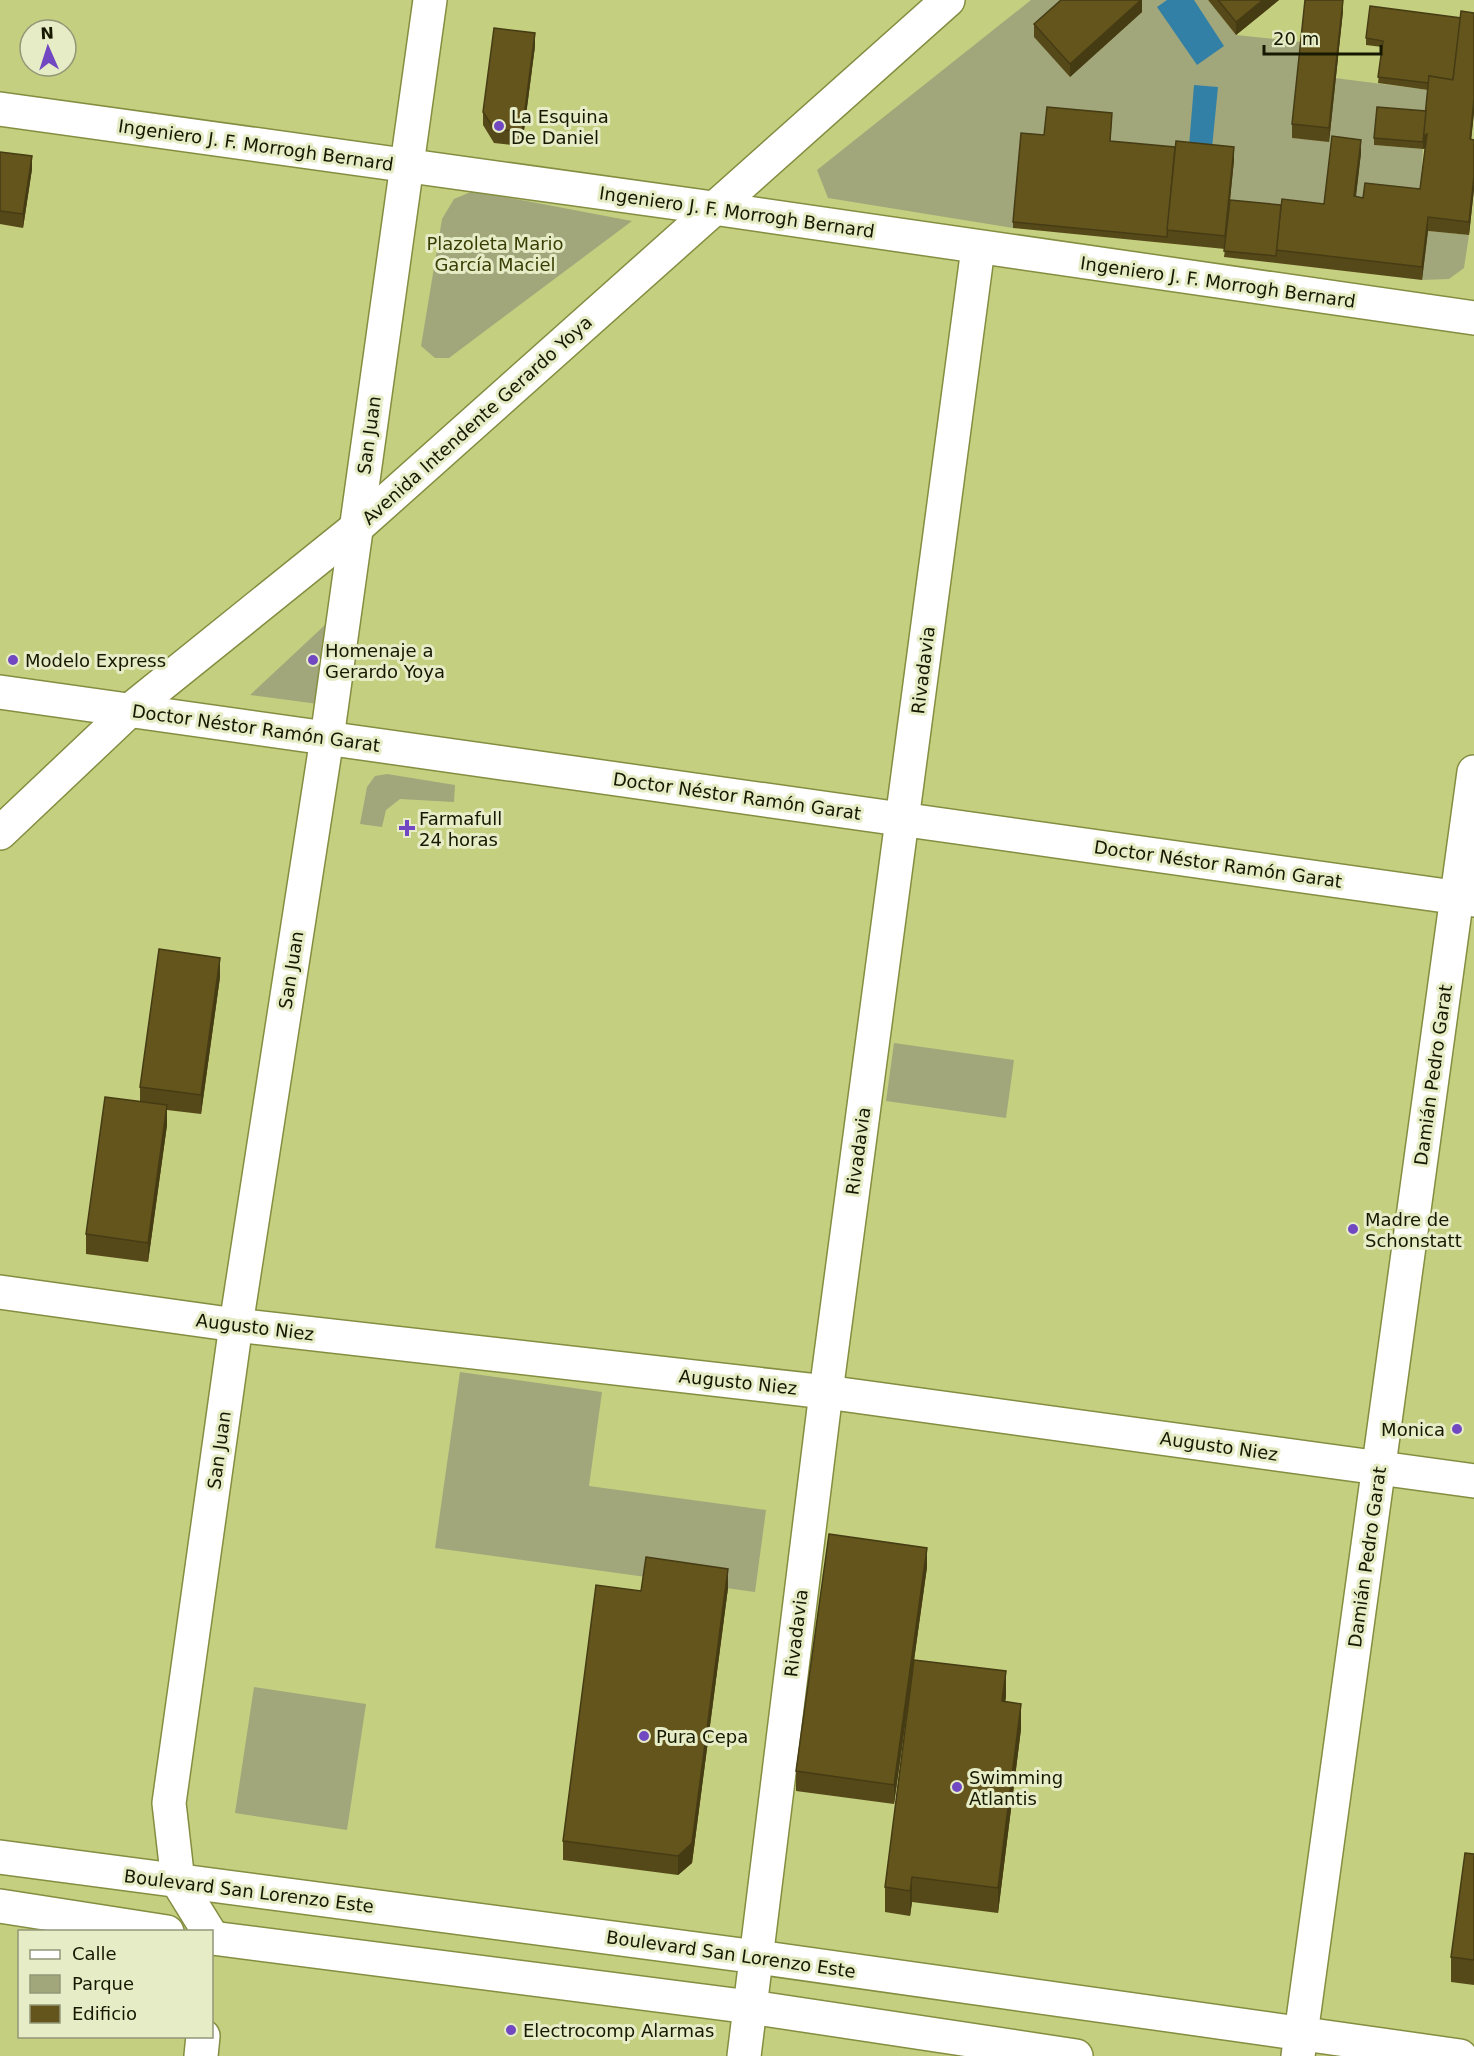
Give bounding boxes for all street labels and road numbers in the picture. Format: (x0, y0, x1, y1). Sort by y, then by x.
street label: Ingeniero J. F. Morrogh Bernard (117, 115, 395, 175)
street label: Ingeniero J. F. Morrogh Bernard (598, 182, 876, 242)
street label: Ingeniero J. F. Morrogh Bernard (1079, 252, 1357, 312)
street label: Avenida Intendente Gerardo Yoya (358, 311, 596, 529)
street label: San Juan (353, 395, 385, 475)
street label: Rivadavia (907, 625, 939, 715)
street label: Doctor Néstor Ramón Garat (131, 700, 381, 756)
street label: Doctor Néstor Ramón Garat (612, 768, 862, 824)
street label: Doctor Néstor Ramón Garat (1093, 836, 1343, 892)
street label: San Juan (274, 929, 308, 1011)
street label: Damián Pedro Garat (1410, 983, 1456, 1167)
street label: Rivadavia (841, 1106, 875, 1196)
street label: Augusto Niez (195, 1309, 315, 1345)
street label: Augusto Niez (678, 1365, 798, 1399)
street label: San Juan (203, 1410, 235, 1490)
street label: Augusto Niez (1159, 1427, 1279, 1465)
street label: Damián Pedro Garat (1344, 1465, 1390, 1649)
street label: Rivadavia (780, 1588, 812, 1678)
street label: Boulevard San Lorenzo Este (123, 1865, 375, 1917)
street label: Boulevard San Lorenzo Este (605, 1926, 857, 1982)

